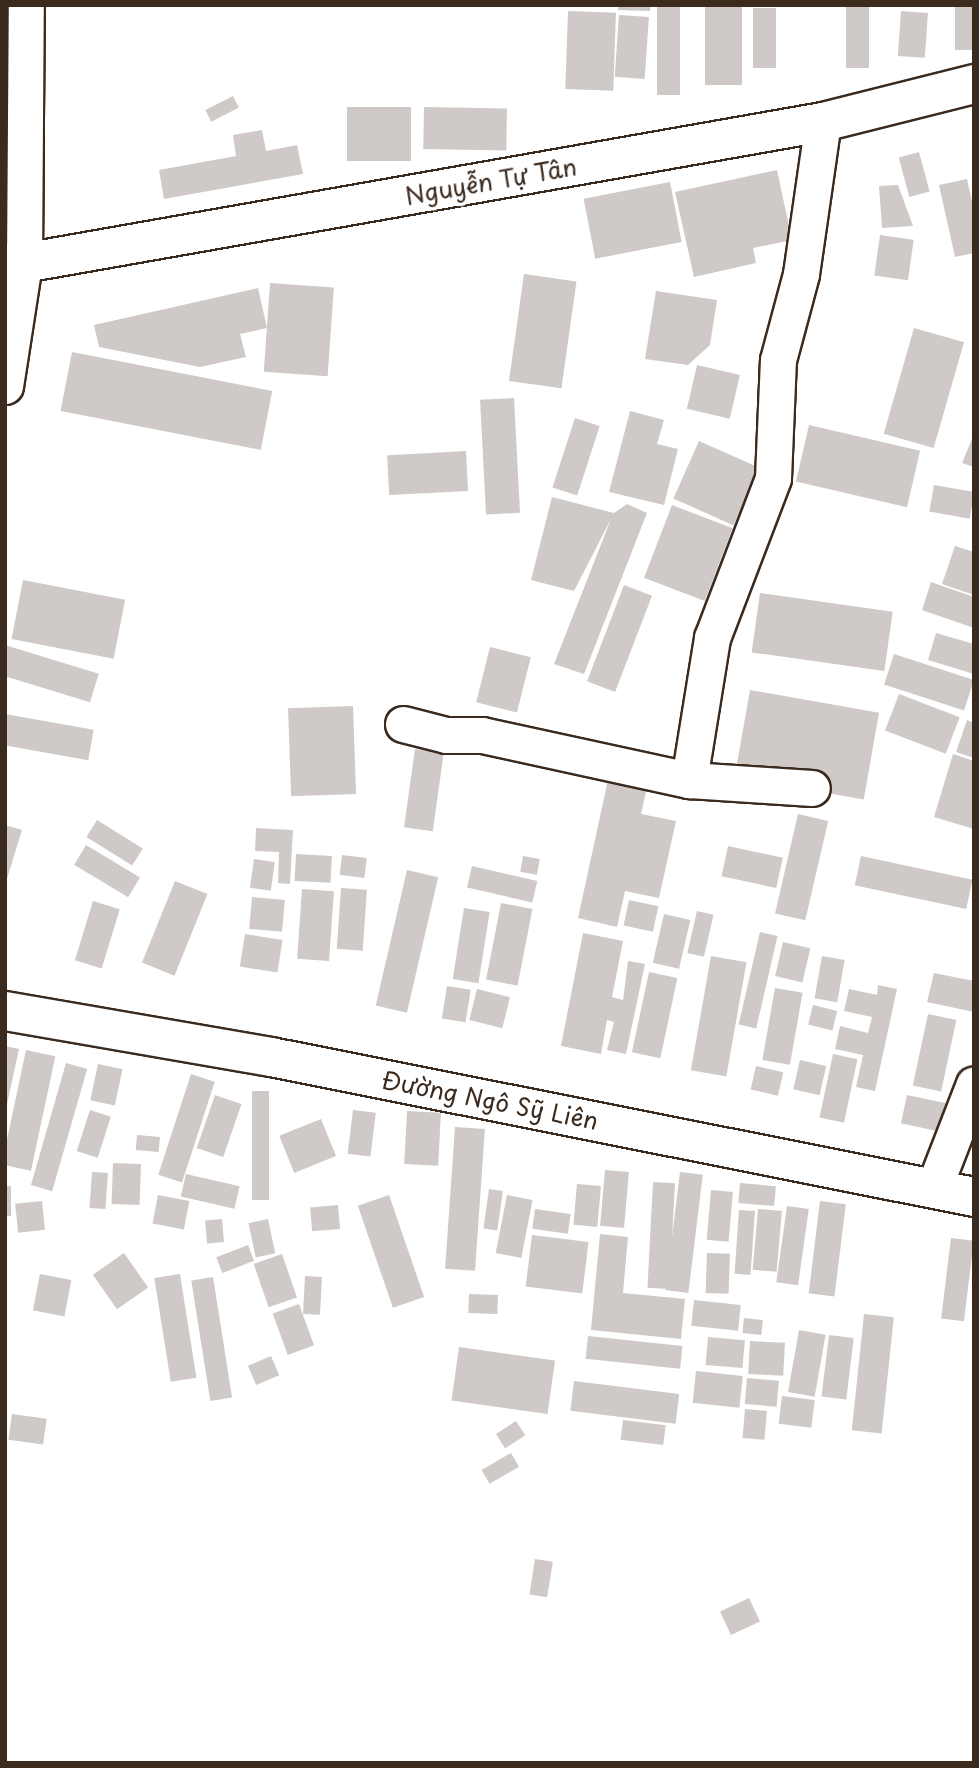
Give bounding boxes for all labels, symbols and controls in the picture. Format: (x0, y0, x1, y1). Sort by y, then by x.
street label: Nguyễn Tự Tân (402, 152, 580, 210)
street label: Đường Ngô Sỹ Liên (379, 1065, 601, 1135)

